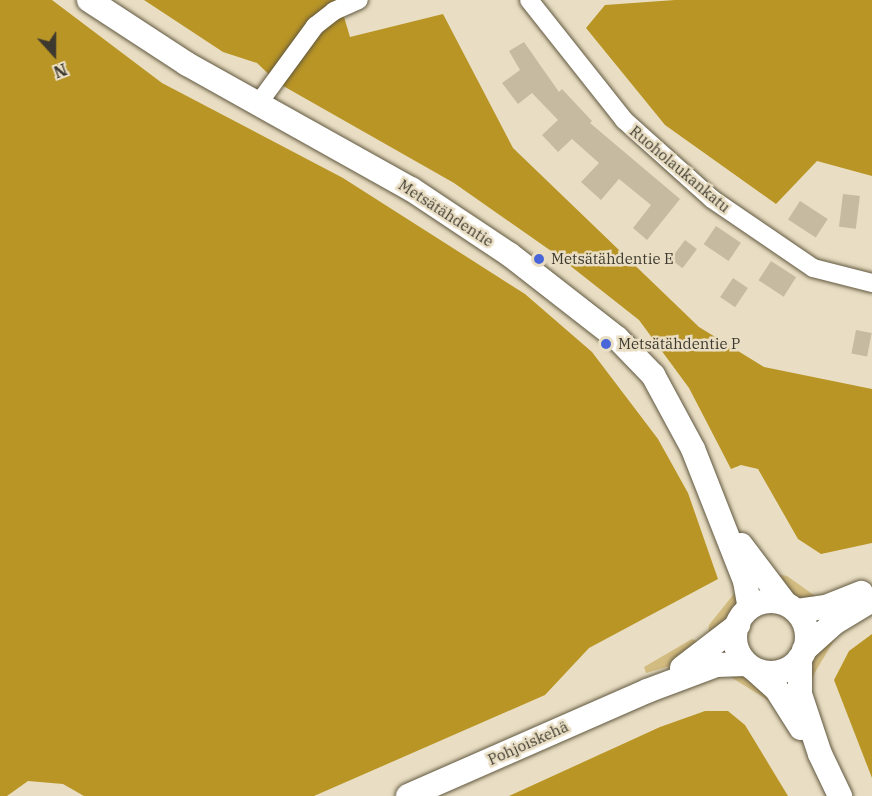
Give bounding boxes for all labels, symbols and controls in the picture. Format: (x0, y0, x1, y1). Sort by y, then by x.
north arrow (24, 24, 84, 84)
text: N (51, 59, 70, 82)
street label: Ruoholaukankatu (626, 122, 734, 216)
street label: Metsätähdentie (395, 176, 497, 250)
place label: Metsätähdentie E (551, 250, 674, 268)
marker: Metsätähdentie E (532, 252, 546, 266)
place label: Metsätähdentie P (618, 335, 740, 353)
marker: Metsätähdentie P (599, 337, 613, 351)
street label: Pohjoiskehä (485, 717, 571, 769)

